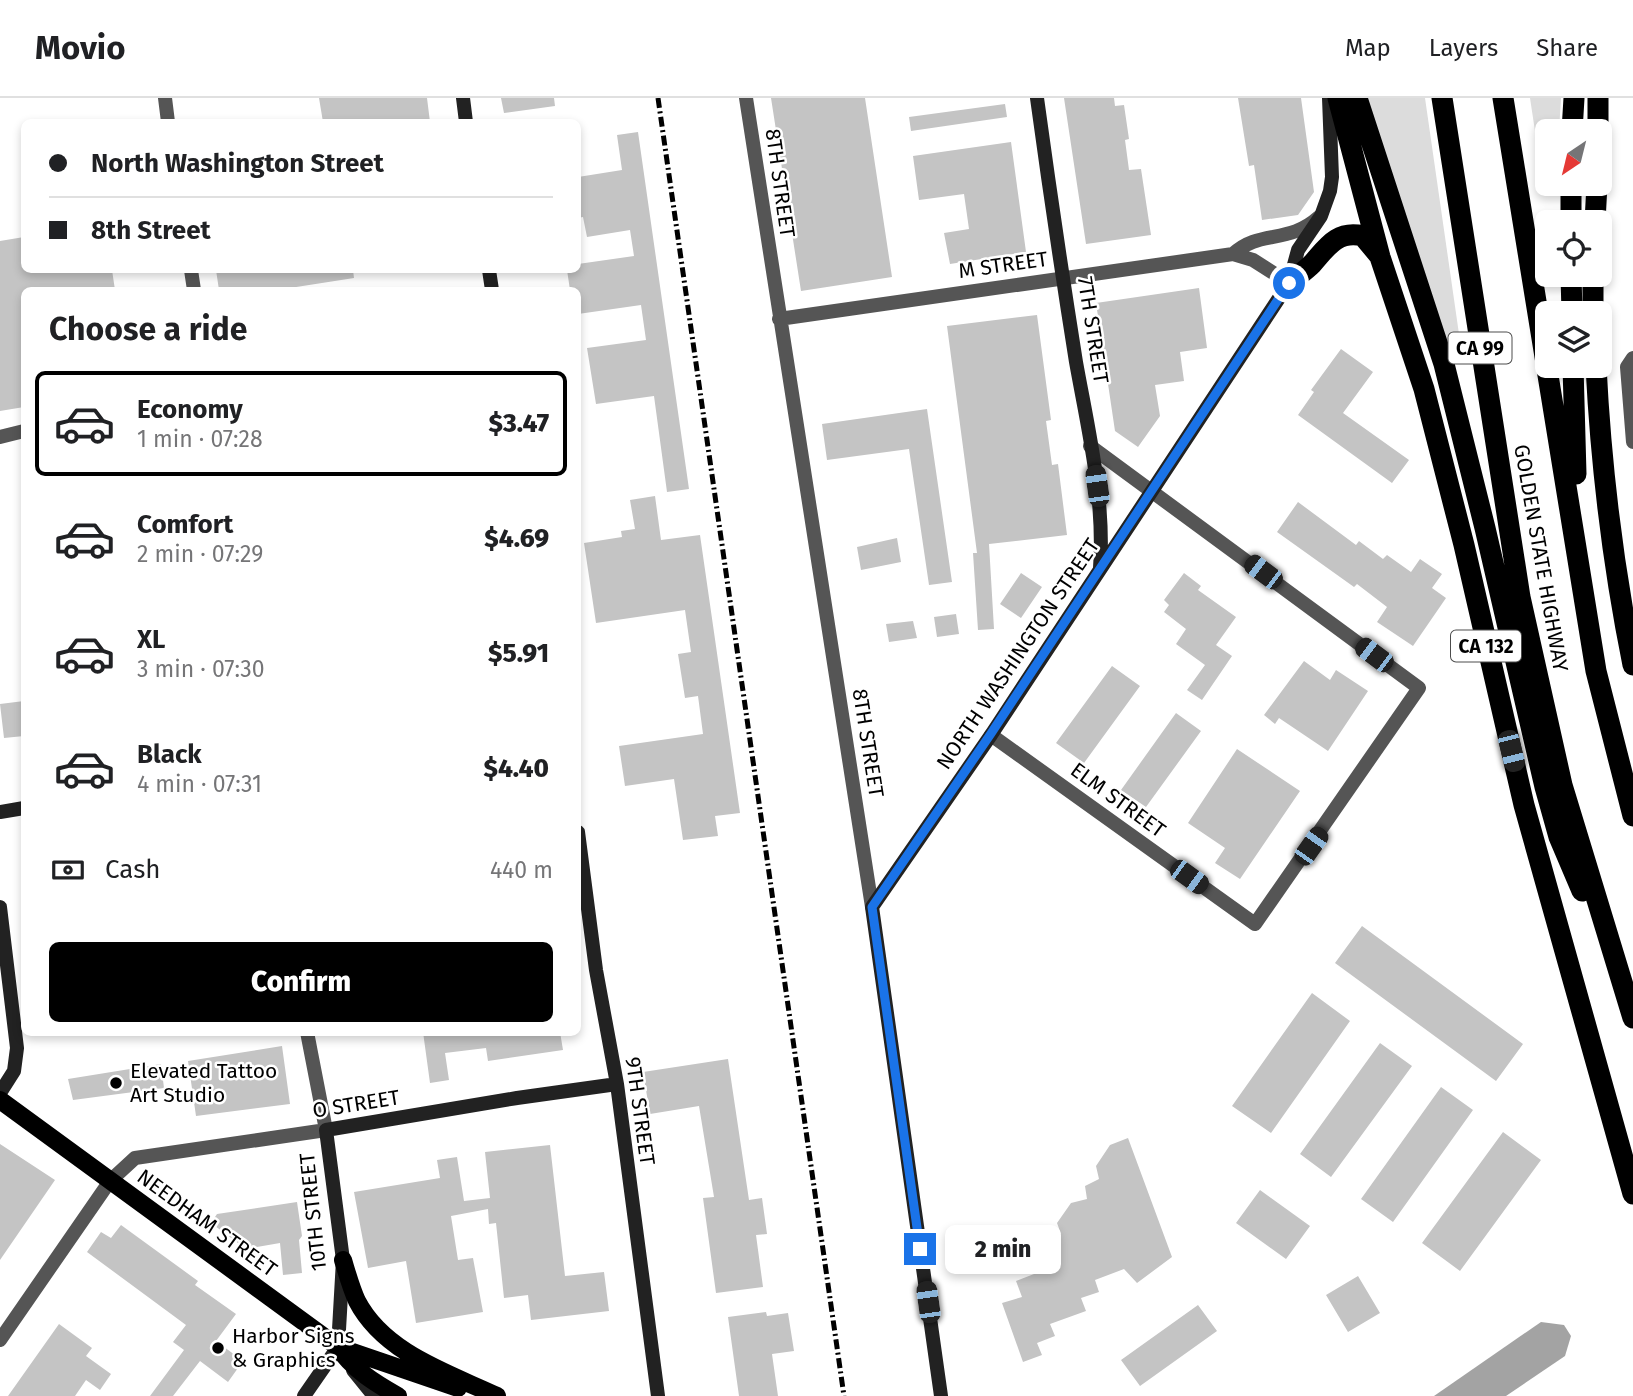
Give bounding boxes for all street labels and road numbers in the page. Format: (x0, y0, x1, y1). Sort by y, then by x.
street label: 8TH STREET (759, 127, 801, 239)
street label: M STREET (957, 246, 1049, 284)
street label: 7TH STREET (1072, 275, 1114, 385)
road number: CA 99 (1448, 332, 1512, 364)
street label: GOLDEN STATE HIGHWAY (1508, 442, 1574, 674)
street label: NORTH WASHINGTON STREET (931, 534, 1105, 774)
road number: CA 132 (1451, 631, 1521, 662)
street label: 8TH STREET (847, 687, 889, 799)
street label: ELM STREET (1065, 757, 1171, 843)
street label: 9TH STREET (620, 1055, 660, 1167)
street label: O STREET (311, 1084, 402, 1124)
street label: 10TH STREET (294, 1151, 332, 1272)
street label: NEEDHAM STREET (132, 1164, 282, 1283)

